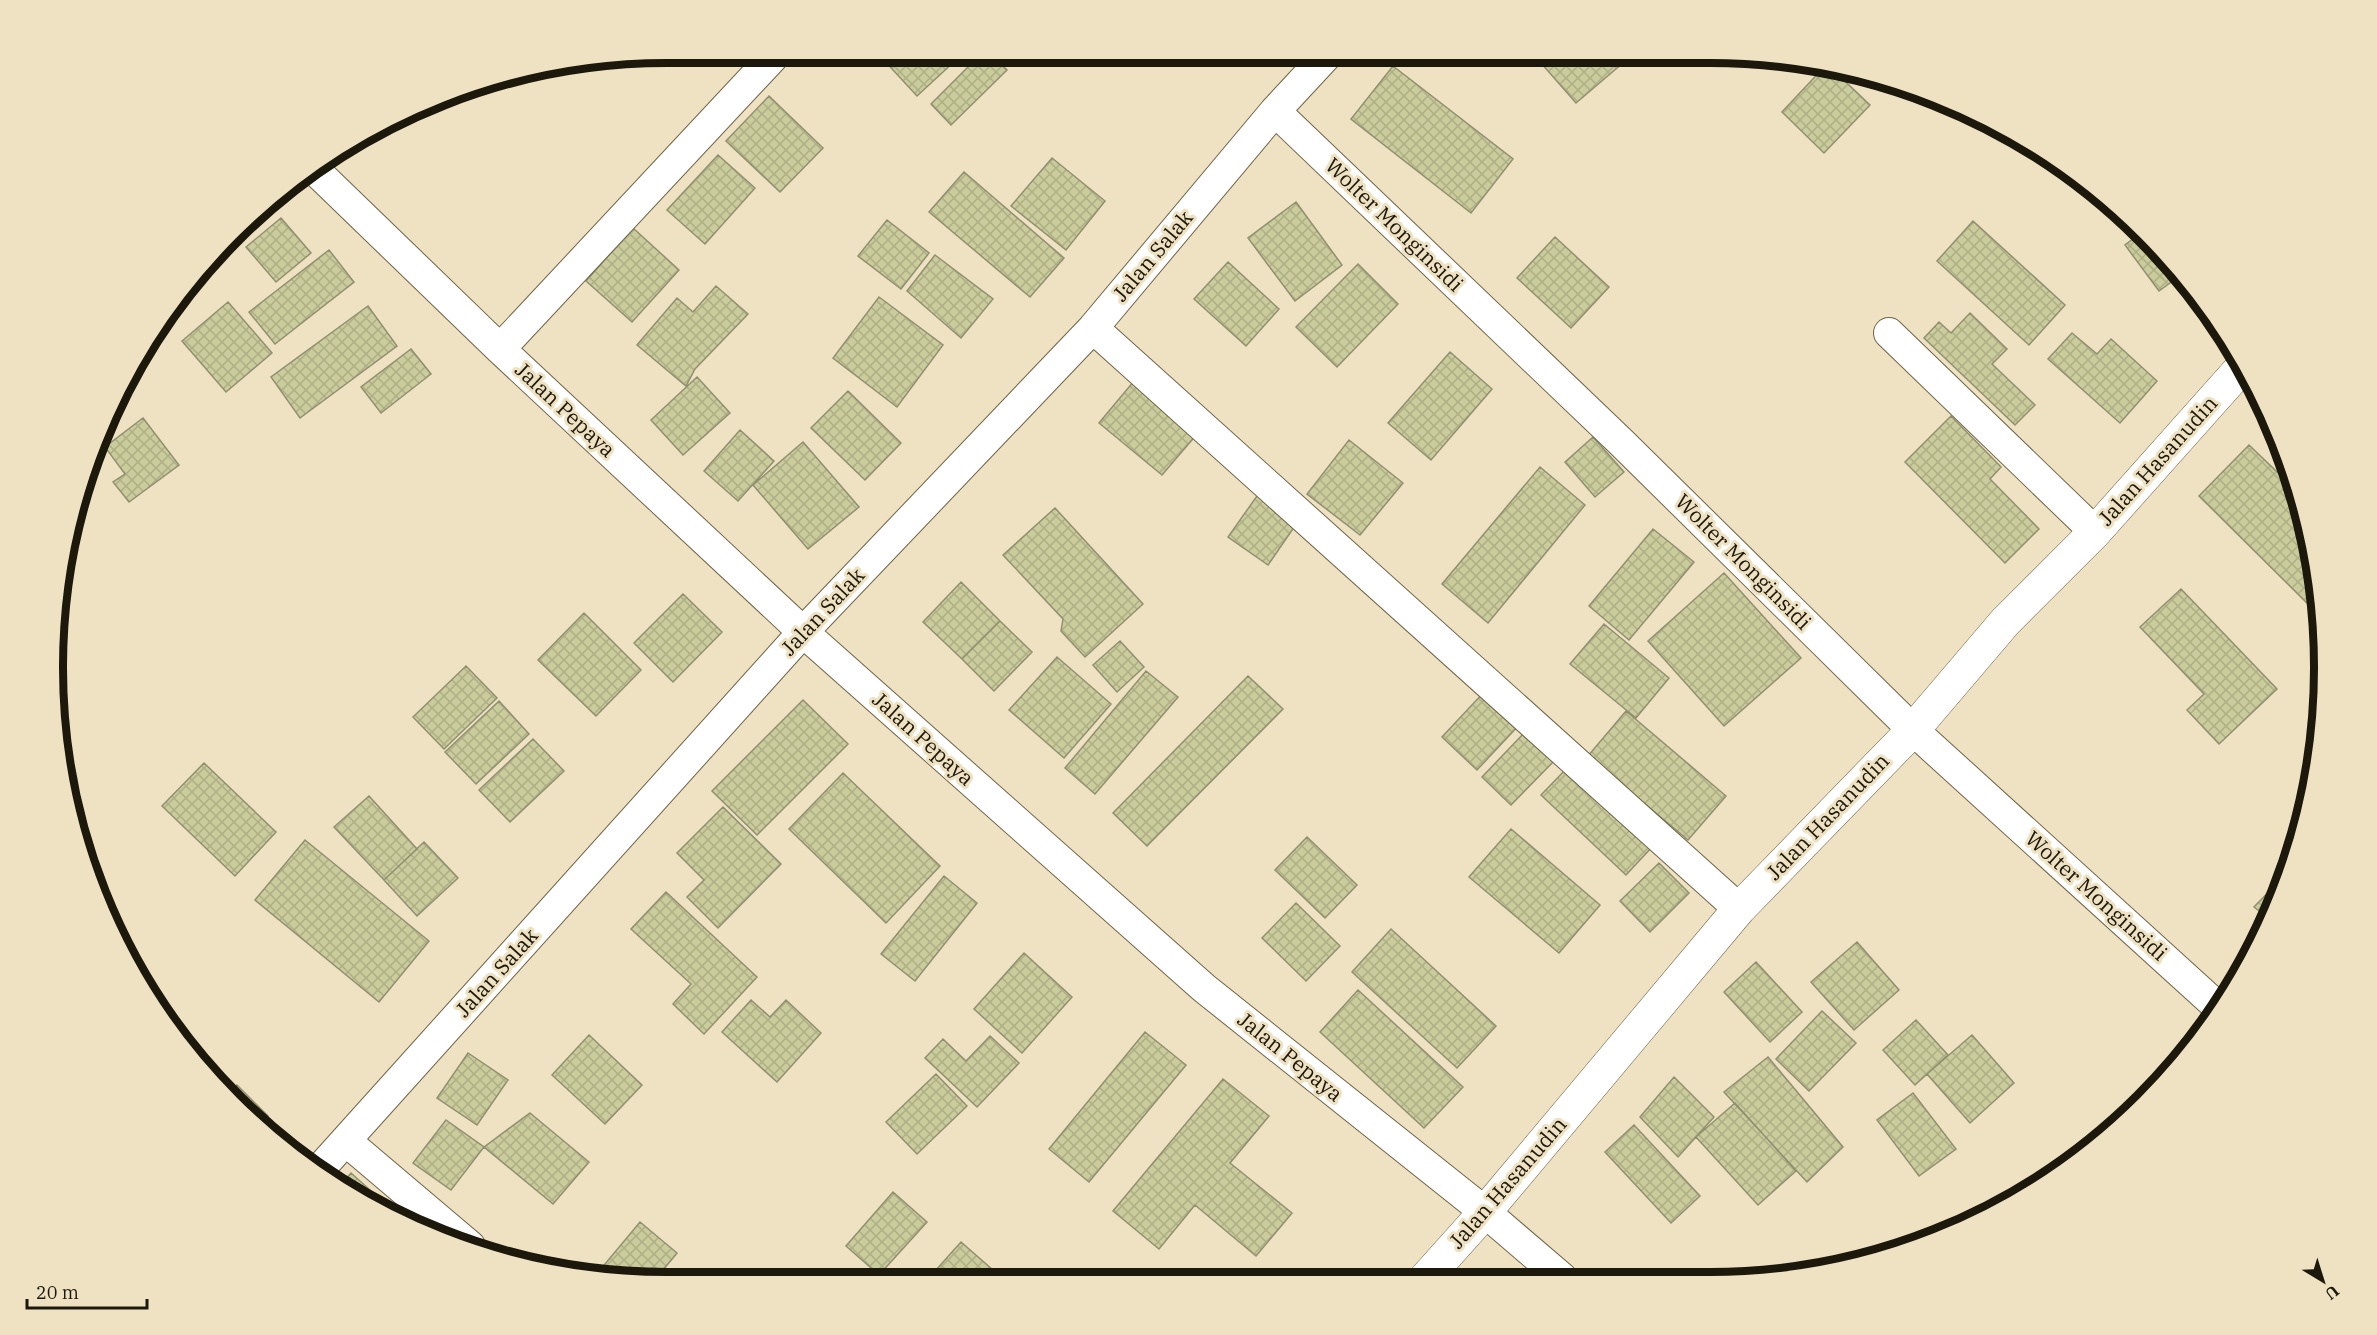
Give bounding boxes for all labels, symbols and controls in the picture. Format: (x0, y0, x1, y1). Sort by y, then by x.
street label: Wolter Monginsidi (1320, 151, 1470, 297)
street label: Jalan Salak (1106, 203, 1199, 307)
street label: Jalan Pepaya (509, 355, 622, 463)
street label: Jalan Hasanudin (2091, 389, 2223, 531)
street label: Wolter Monginsidi (1670, 487, 1818, 635)
street label: Jalan Salak (774, 561, 871, 661)
street label: Jalan Pepaya (867, 685, 980, 791)
street label: Jalan Hasanudin (1760, 747, 1895, 886)
street label: Wolter Monginsidi (2020, 824, 2174, 966)
street label: Jalan Salak (449, 921, 544, 1023)
street label: Jalan Pepaya (1232, 1005, 1349, 1107)
street label: Jalan Hasanudin (1442, 1111, 1572, 1254)
north arrow (2293, 1251, 2353, 1311)
scale bar (27, 1272, 147, 1310)
text: 20 m (36, 1281, 79, 1304)
text: U (2321, 1281, 2343, 1304)

